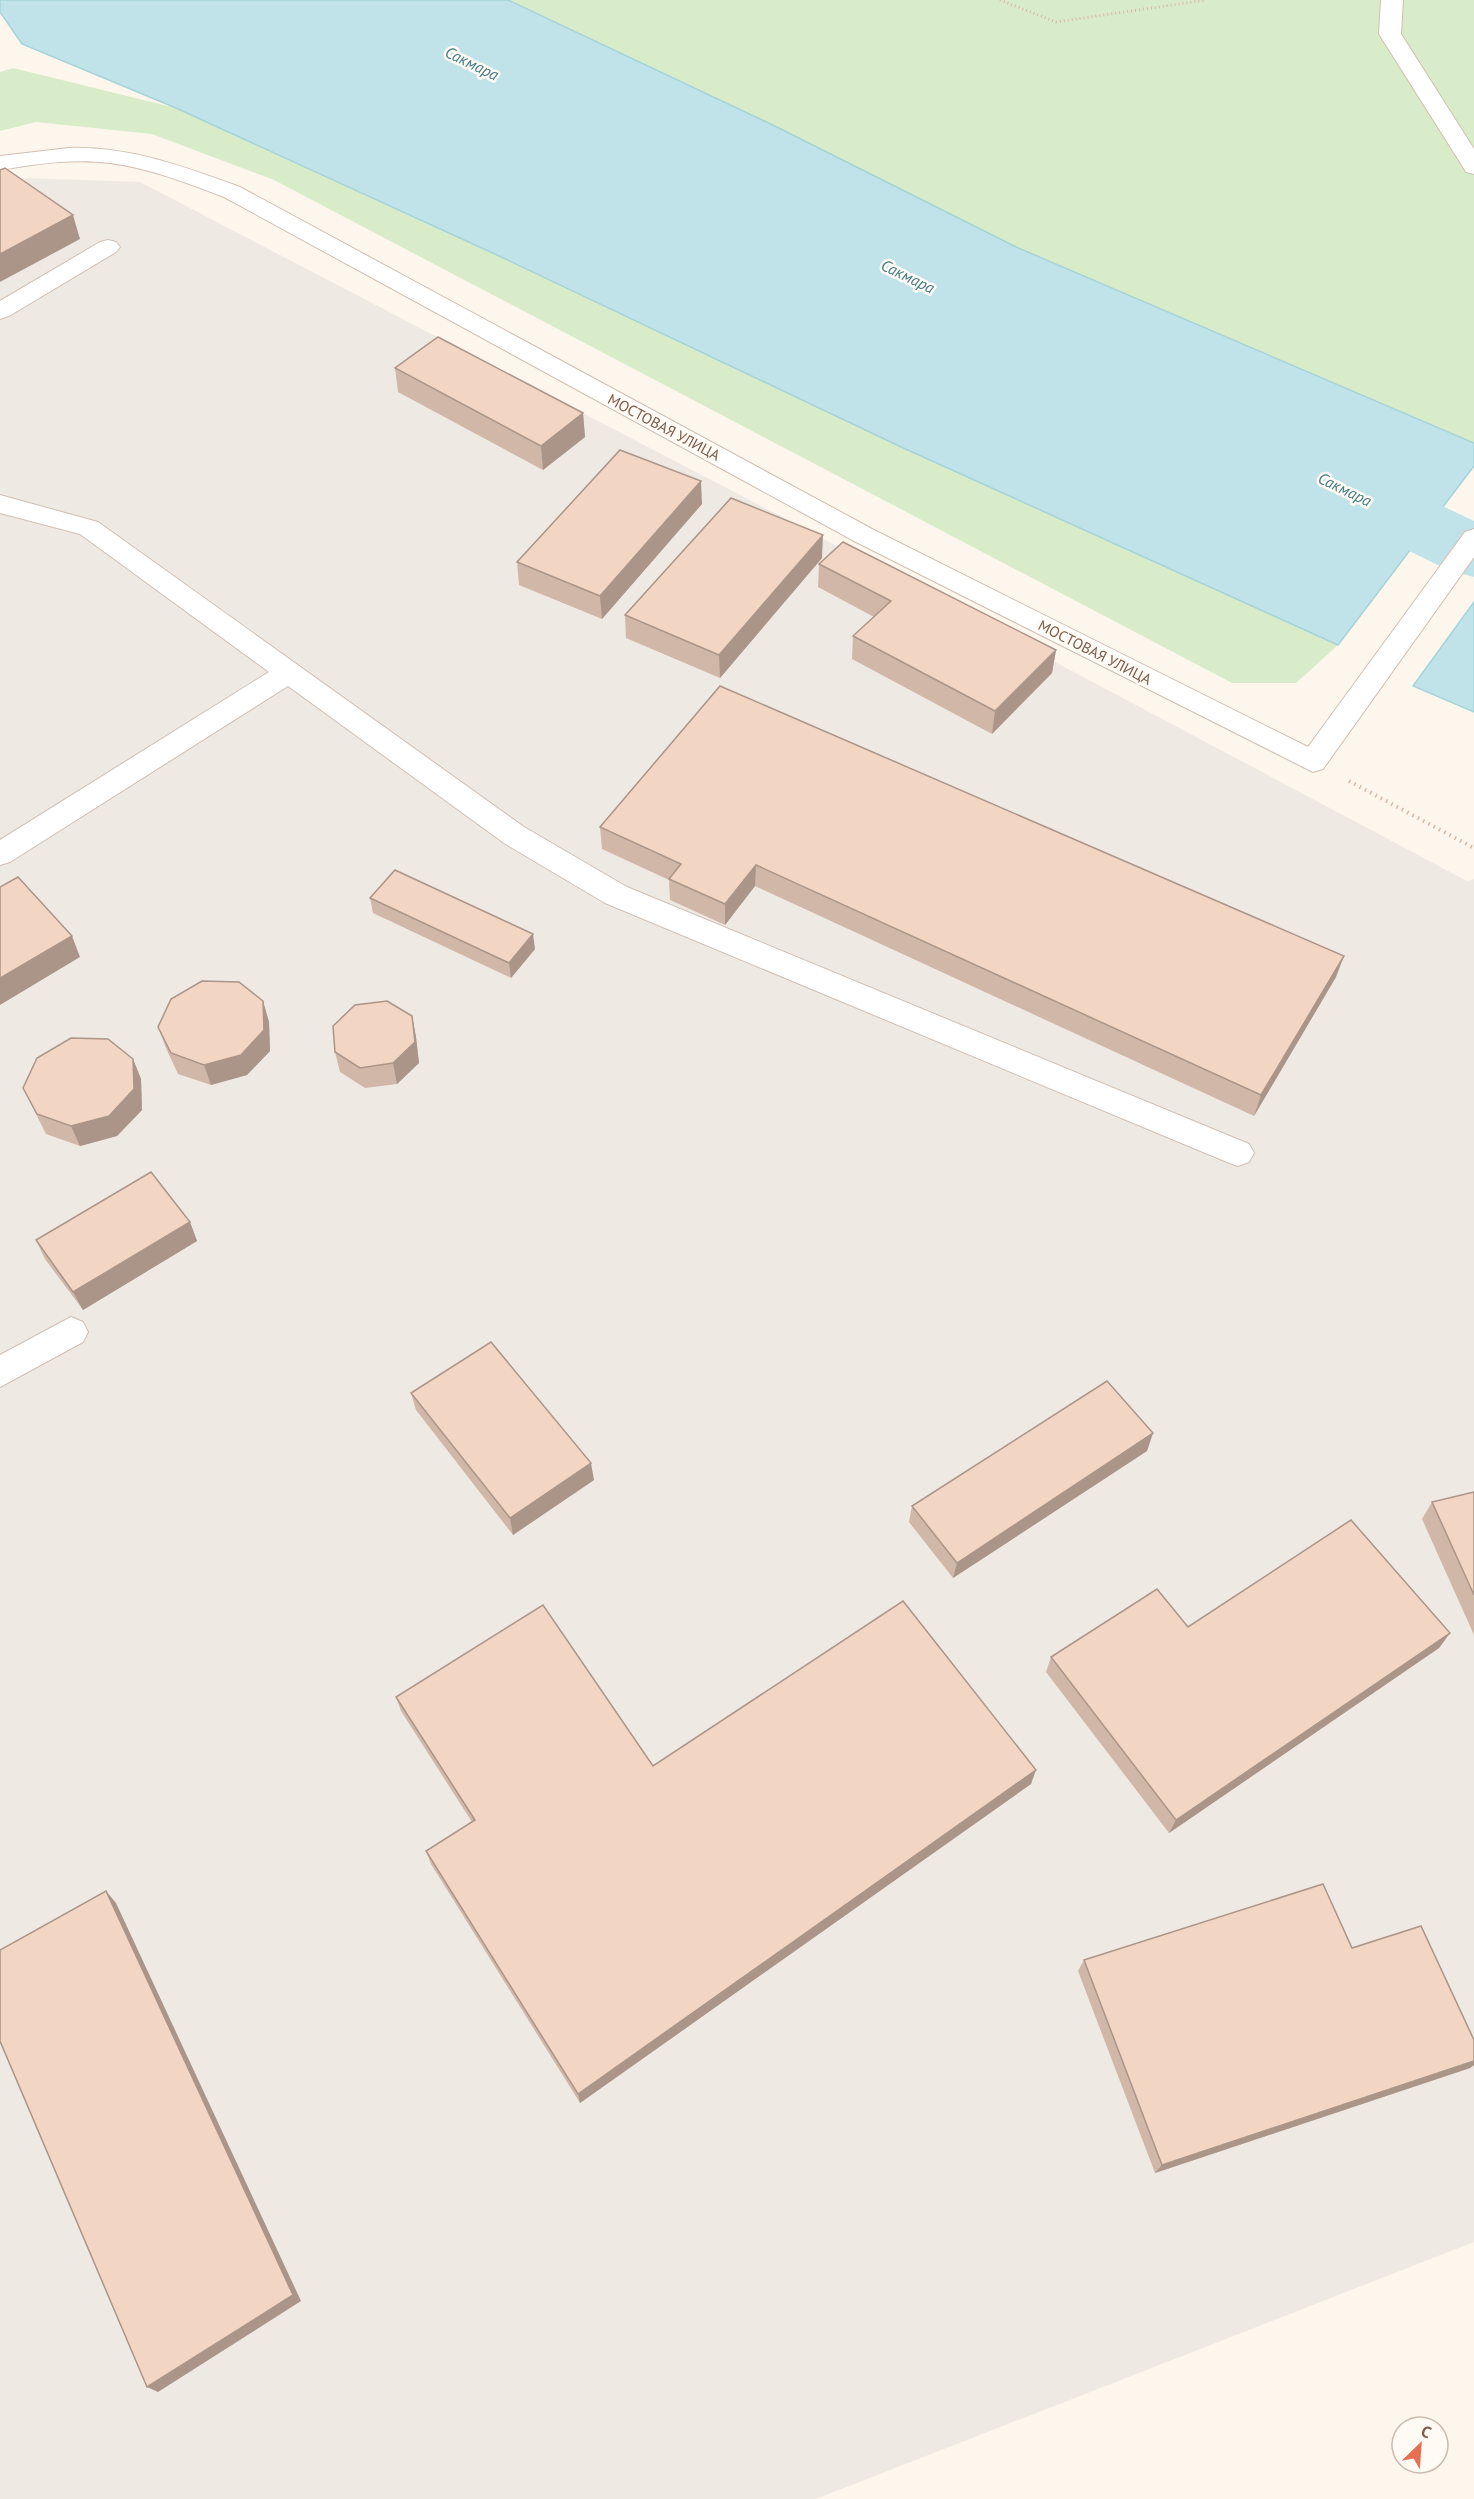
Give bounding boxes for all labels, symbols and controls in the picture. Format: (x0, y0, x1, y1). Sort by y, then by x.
water label: Сакмара (442, 42, 502, 85)
water label: Сакмара (878, 255, 938, 298)
street label: МОСТОВАЯ УЛИЦА (605, 389, 724, 465)
water label: Сакмара (1315, 468, 1375, 511)
street label: МОСТОВАЯ УЛИЦА (1035, 615, 1155, 689)
north arrow (1390, 2415, 1450, 2475)
text: С (1418, 2420, 1435, 2442)

